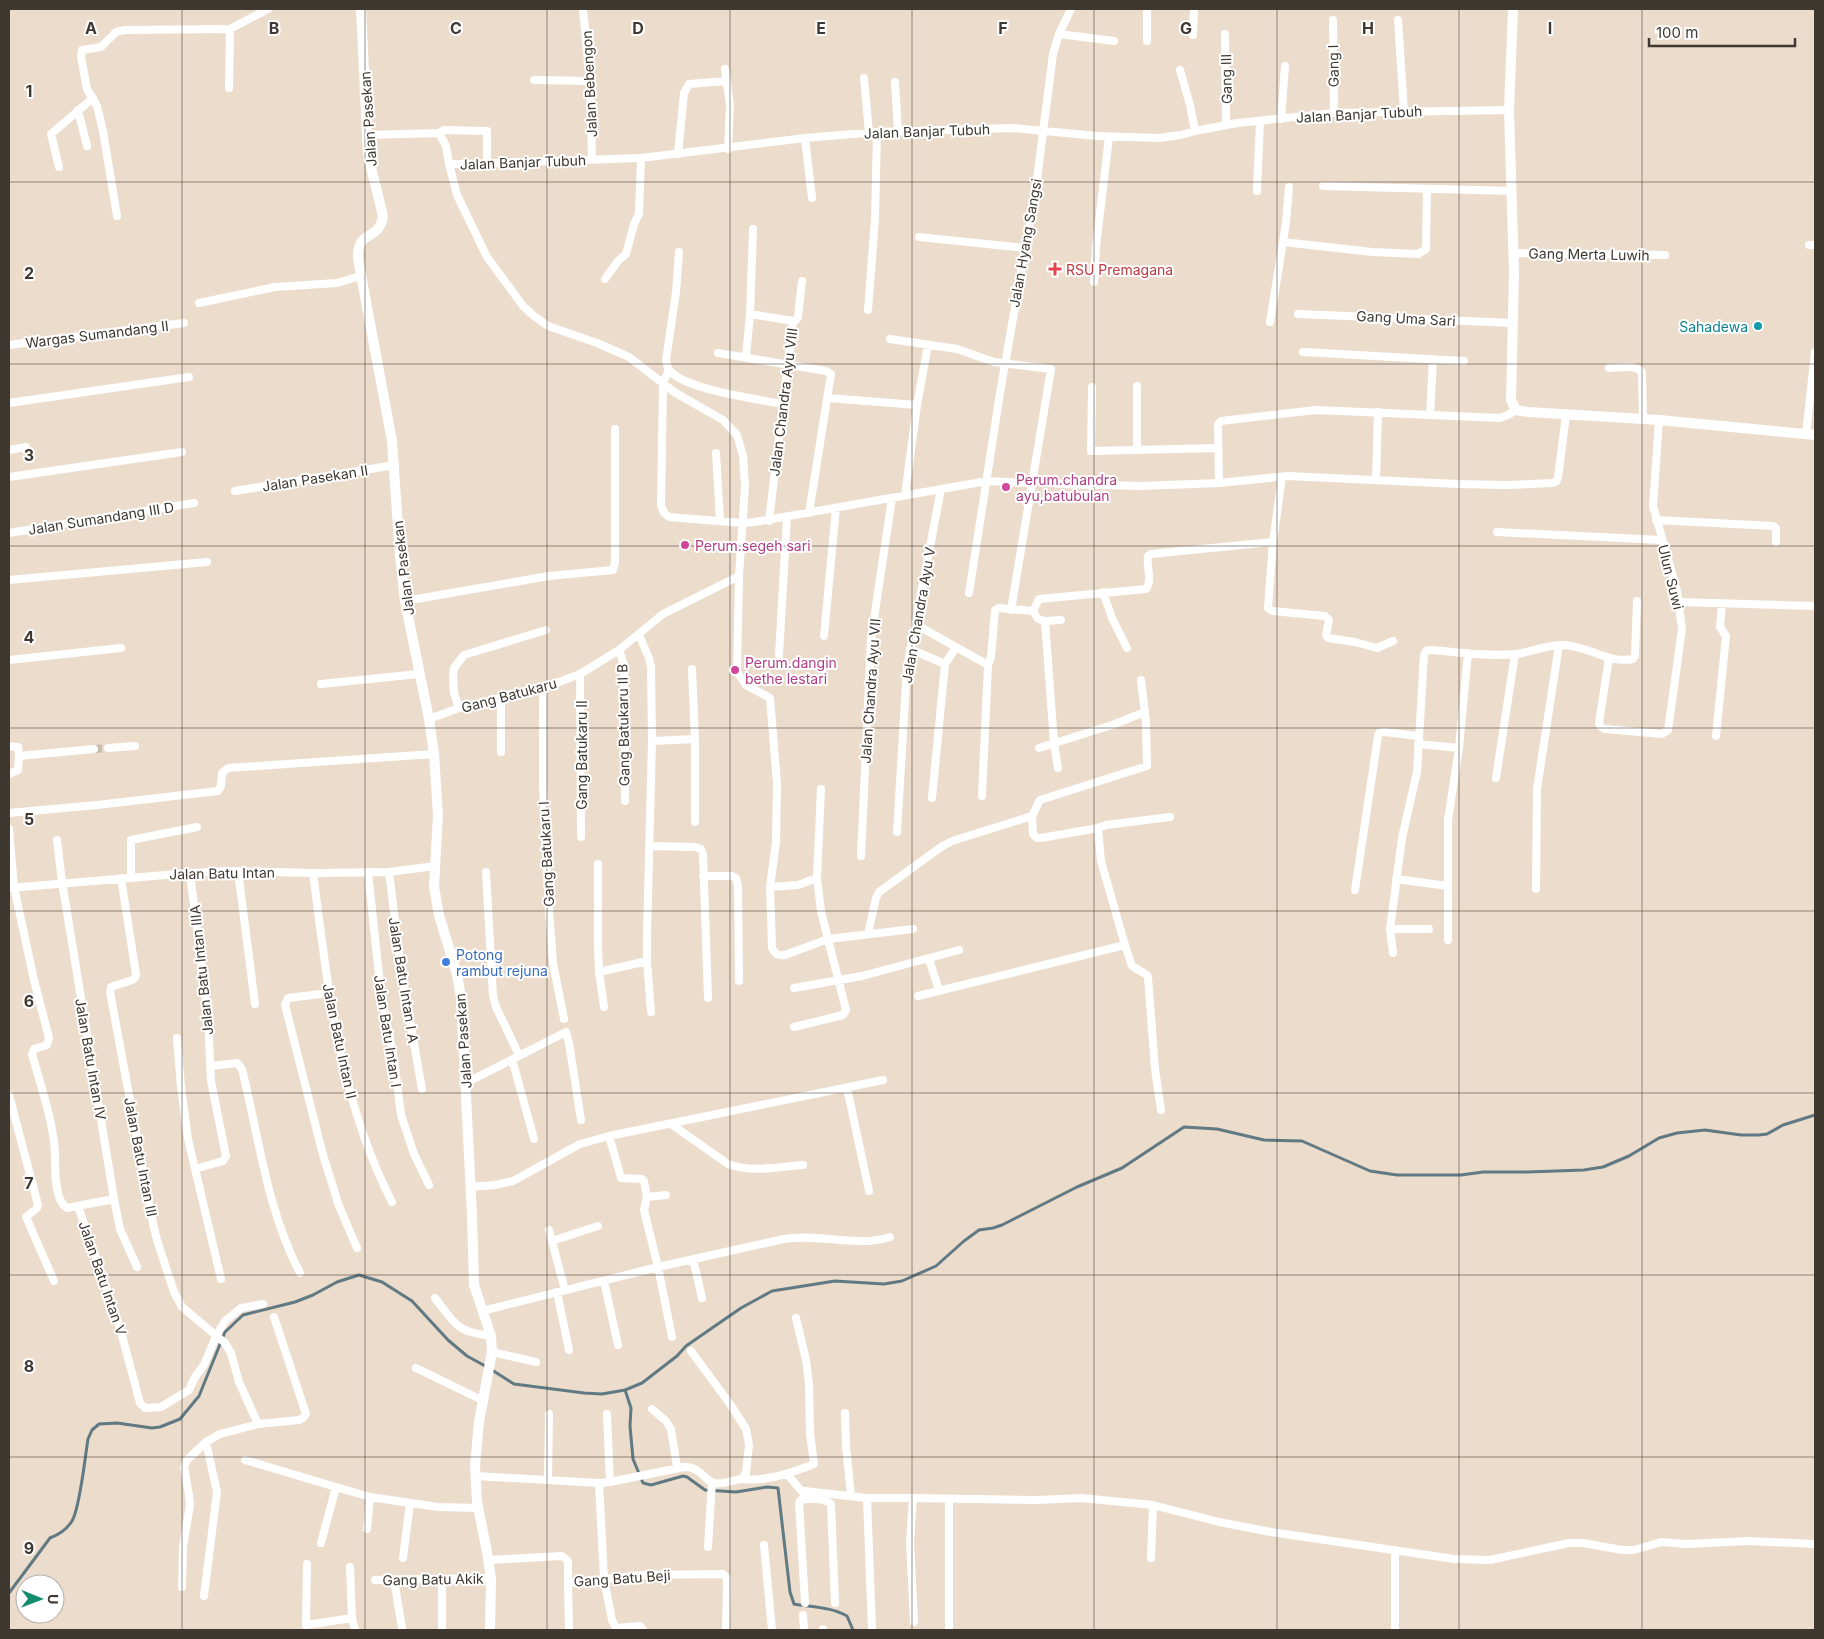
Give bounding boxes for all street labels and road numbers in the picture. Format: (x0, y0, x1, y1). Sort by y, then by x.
street label: Jalan Bebengon (578, 30, 600, 138)
street label: Gang I (1324, 44, 1342, 88)
street label: Gang III (1217, 54, 1235, 104)
street label: Jalan Pasekan (356, 71, 380, 167)
street label: Jalan Banjar Tubuh (1295, 102, 1423, 126)
street label: Jalan Banjar Tubuh (863, 120, 991, 142)
street label: Jalan Banjar Tubuh (459, 151, 587, 173)
street label: Jalan Hyang Sangsi (1005, 177, 1045, 309)
street label: Gang Merta Luwih (1528, 244, 1650, 264)
street label: Gang Uma Sari (1356, 307, 1456, 329)
street label: Wargas Sumandang II (24, 317, 170, 351)
street label: Jalan Chandra Ayu VIII (765, 327, 801, 477)
street label: Jalan Pasekan II (261, 461, 369, 495)
street label: Jalan Sumandang III D (27, 498, 175, 538)
street label: Jalan Pasekan (389, 520, 417, 616)
street label: Ulun Suwi (1655, 543, 1687, 611)
street label: Jalan Chandra Ayu V (898, 545, 938, 684)
street label: Jalan Chandra Ayu VII (856, 618, 884, 764)
street label: Gang Batukaru II B (613, 664, 633, 786)
street label: Gang Batukaru (459, 674, 559, 716)
street label: Gang Batukaru II (573, 700, 590, 810)
street label: Gang Batukaru I (535, 801, 557, 907)
street label: Jalan Batu Intan (169, 864, 275, 882)
street label: Jalan Batu Intan IIIA (186, 904, 216, 1036)
street label: Jalan Batu Intan I A (386, 916, 422, 1044)
street label: Jalan Batu Intan I (371, 974, 405, 1088)
street label: Jalan Batu Intan II (319, 982, 361, 1100)
street label: Jalan Pasekan (451, 993, 475, 1089)
street label: Jalan Batu Intan IV (72, 997, 110, 1122)
street label: Jalan Batu Intan III (121, 1096, 161, 1218)
street label: Jalan Batu Intan V (76, 1219, 131, 1338)
street label: Gang Batu Beji (573, 1566, 671, 1590)
street label: Gang Batu Akik (382, 1570, 484, 1588)

